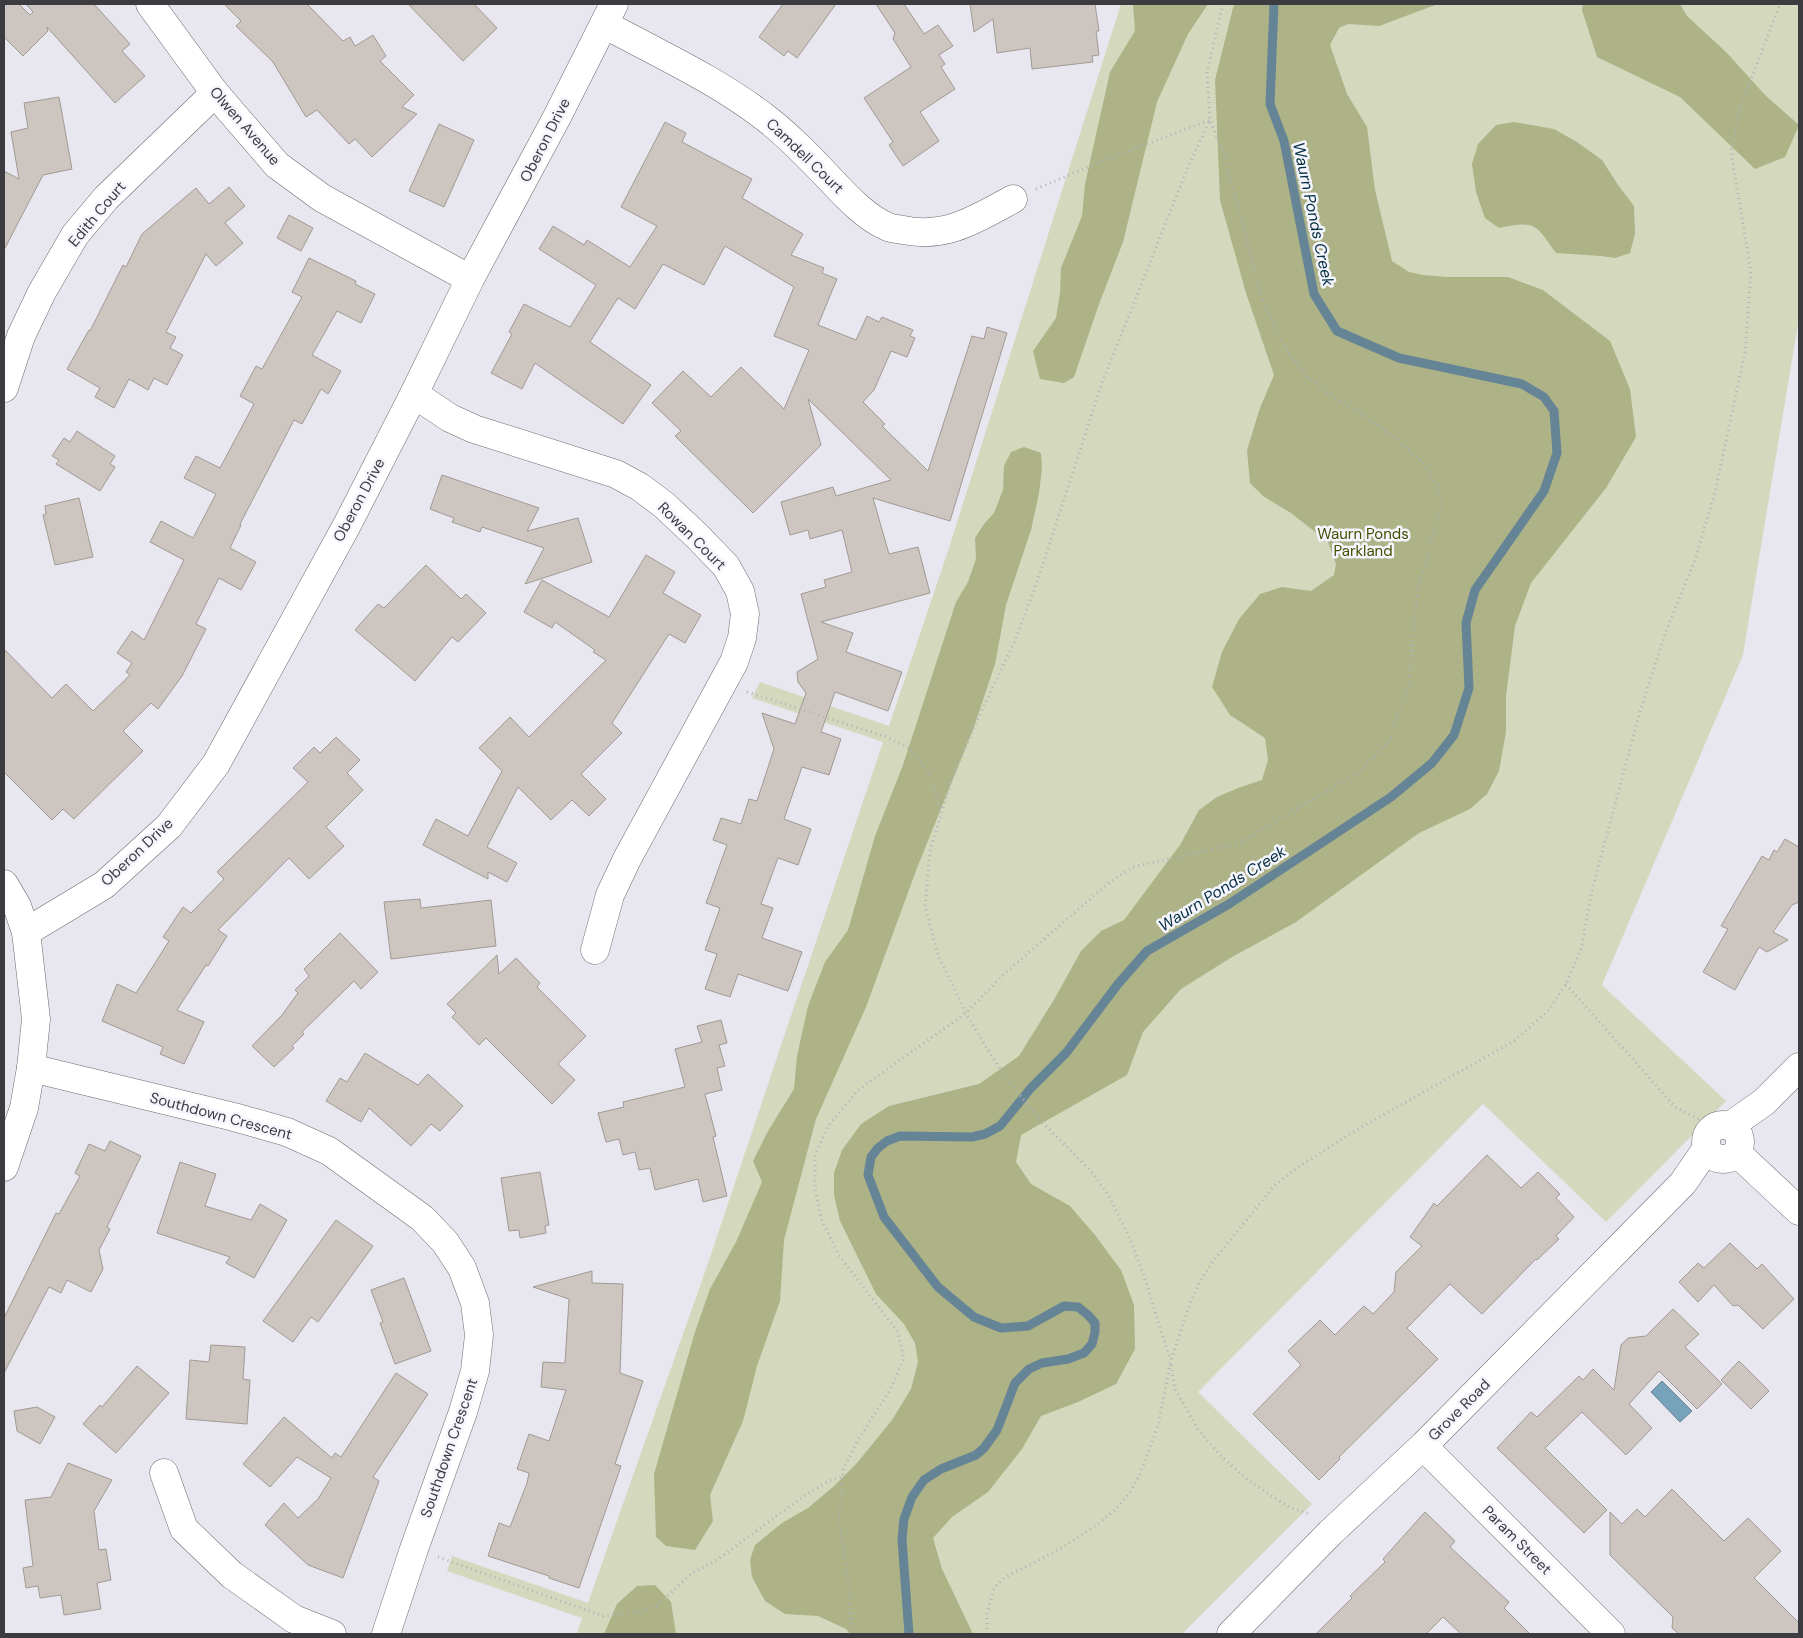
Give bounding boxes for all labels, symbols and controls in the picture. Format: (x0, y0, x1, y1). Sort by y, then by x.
street label: Olwen Avenue (205, 82, 285, 170)
street label: Oberon Drive (515, 95, 575, 185)
street label: Camdell Court (762, 114, 848, 198)
water label: Waurn Ponds Creek (1288, 140, 1339, 289)
street label: Edith Court (64, 177, 130, 251)
street label: Oberon Drive (329, 455, 389, 545)
street label: Rowan Court (654, 498, 731, 575)
park label: Waurn Ponds Parkland (1317, 524, 1409, 561)
street label: Oberon Drive (97, 813, 177, 891)
water label: Waurn Ponds Creek (1155, 840, 1291, 936)
street label: Southdown Crescent (148, 1087, 294, 1145)
street label: Southdown Crescent (416, 1375, 482, 1520)
street label: Grove Road (1424, 1375, 1494, 1445)
street label: Param Street (1478, 1501, 1556, 1579)

